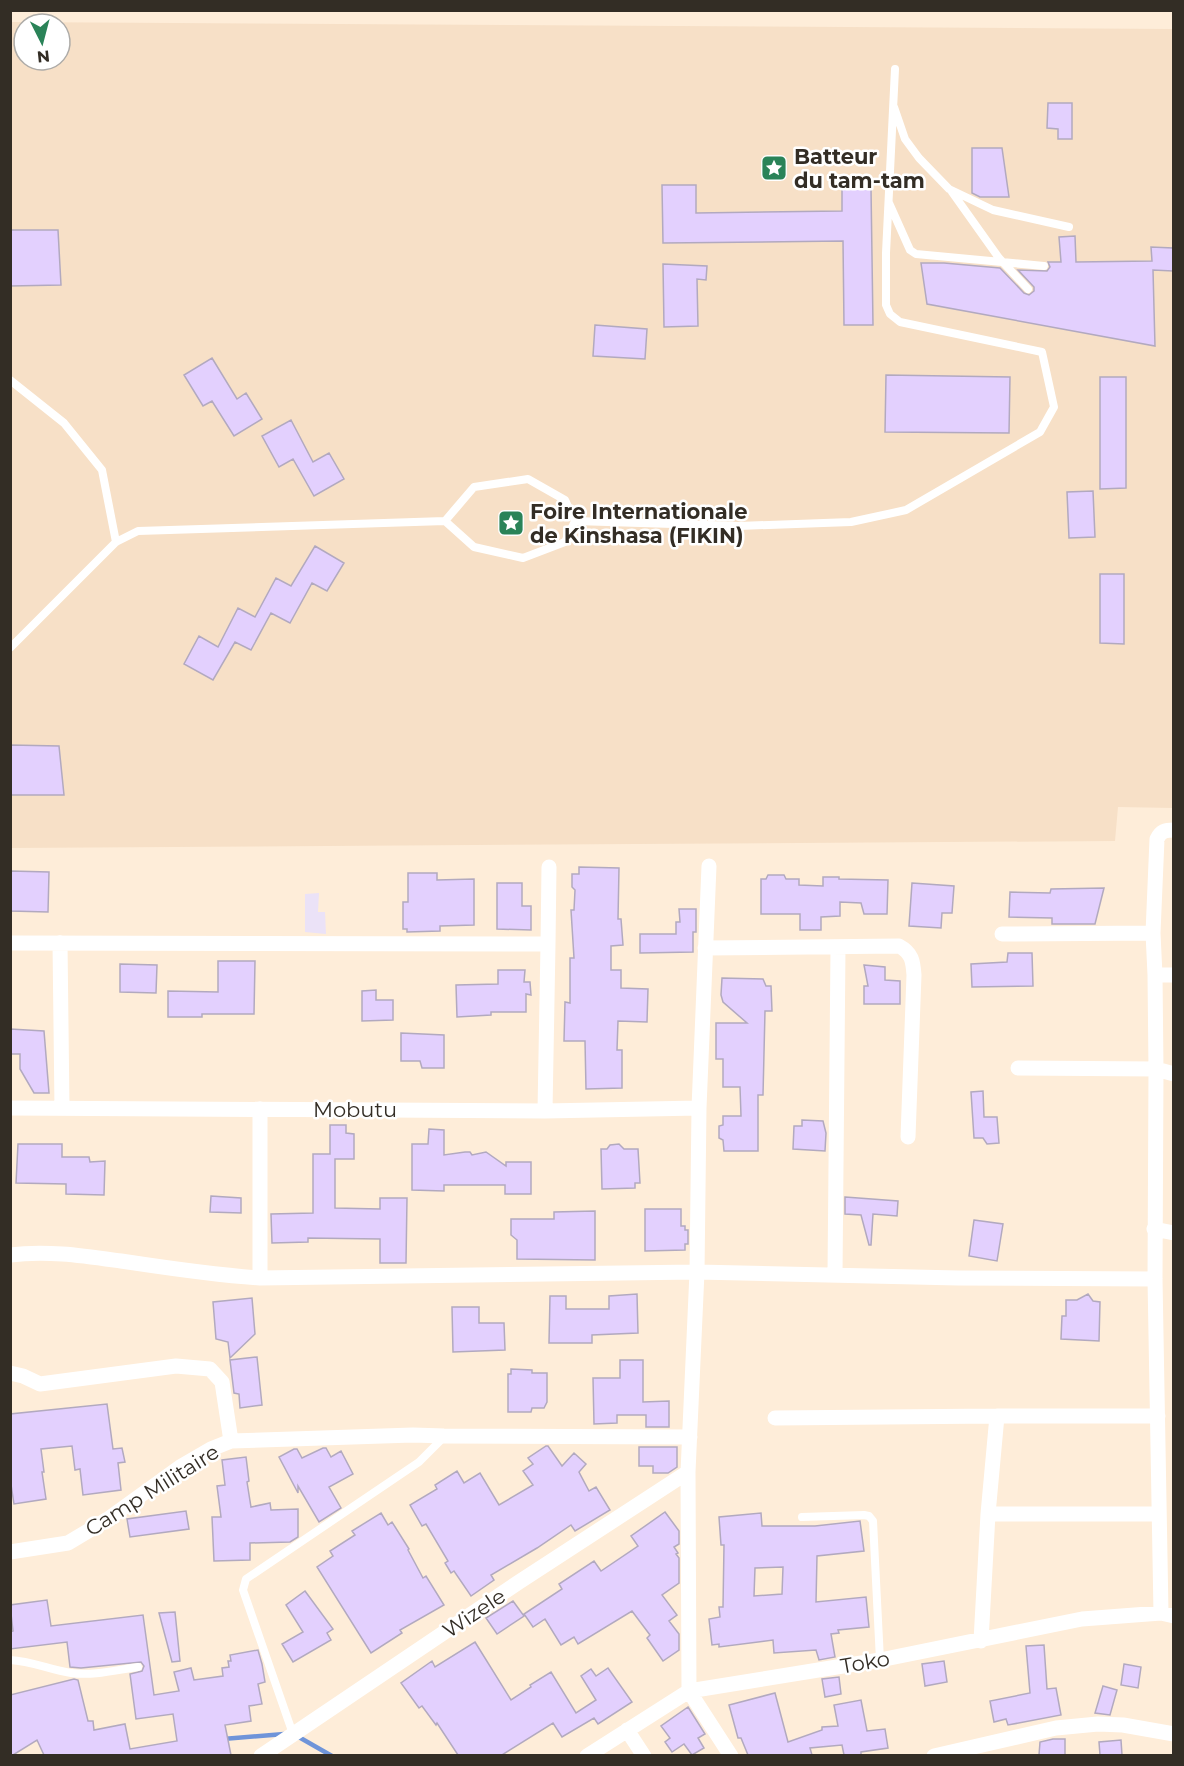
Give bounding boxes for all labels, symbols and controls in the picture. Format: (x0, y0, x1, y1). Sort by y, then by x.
north arrow (12, 12, 72, 72)
text: N (36, 46, 51, 67)
place label: Batteur du tam-tam (794, 144, 925, 193)
place icon: Batteur du tam-tam (759, 153, 789, 183)
place label: Foire Internationale de Kinshasa (FIKIN) (530, 499, 747, 548)
place icon: Foire Internationale de Kinshasa (FIKIN) (496, 508, 526, 538)
street label: Mobutu (313, 1097, 397, 1122)
street label: Camp Militaire (81, 1439, 223, 1541)
street label: Wizele (438, 1583, 510, 1643)
street label: Toko (839, 1645, 891, 1679)

